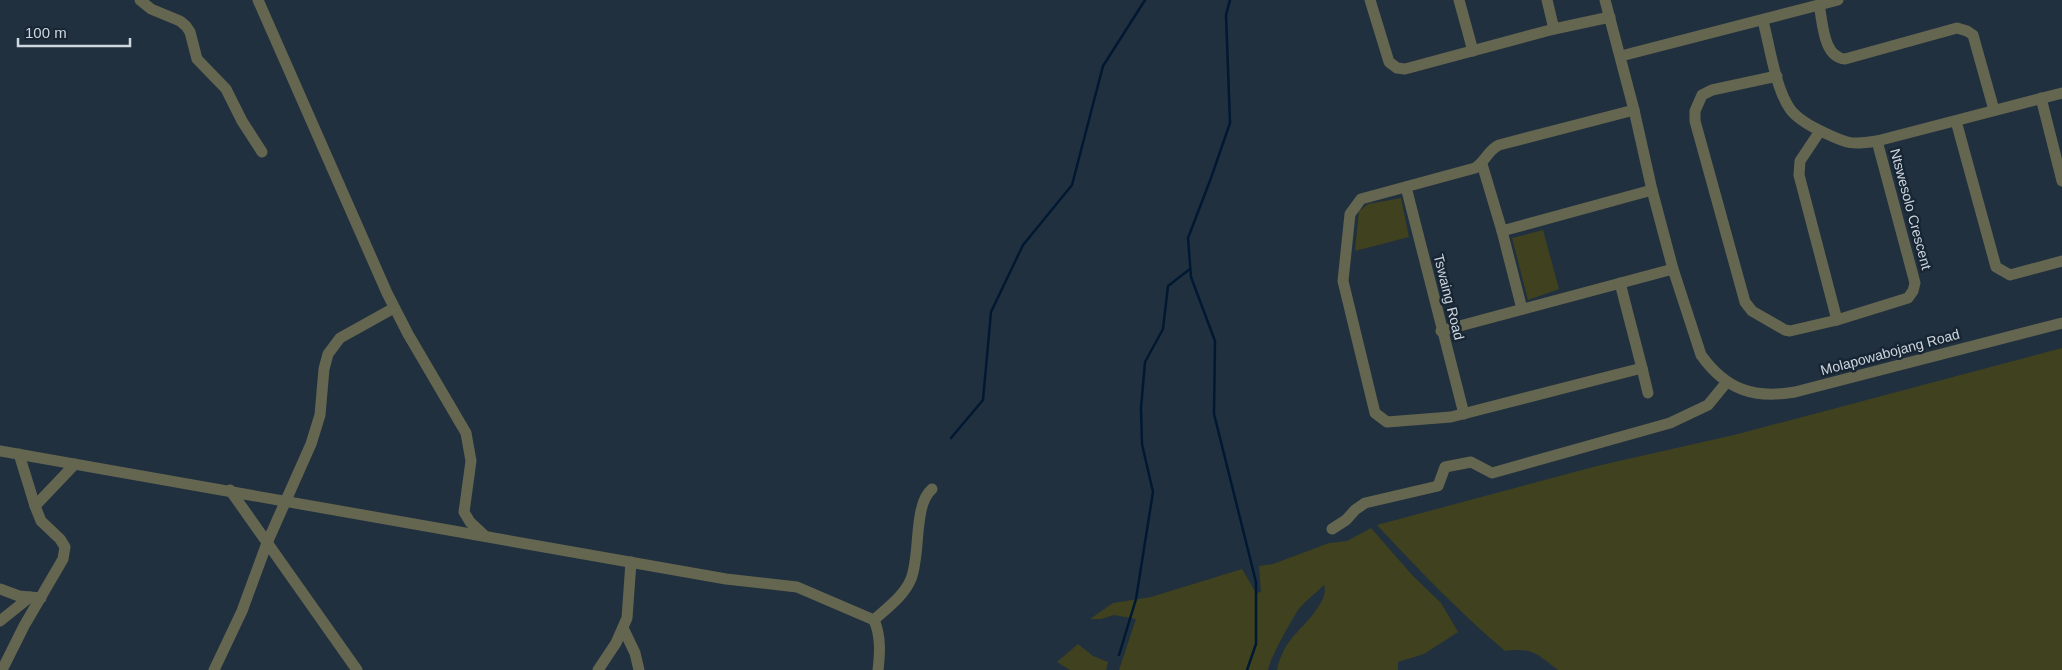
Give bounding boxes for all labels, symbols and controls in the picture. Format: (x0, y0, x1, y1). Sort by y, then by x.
scale bar (18, 15, 130, 47)
text: 100 m (25, 24, 67, 41)
street label: Ntswesolo Crescent (1887, 147, 1935, 271)
street label: Tswaing Road (1431, 252, 1467, 342)
street label: Molapowabojang Road (1819, 326, 1961, 378)

